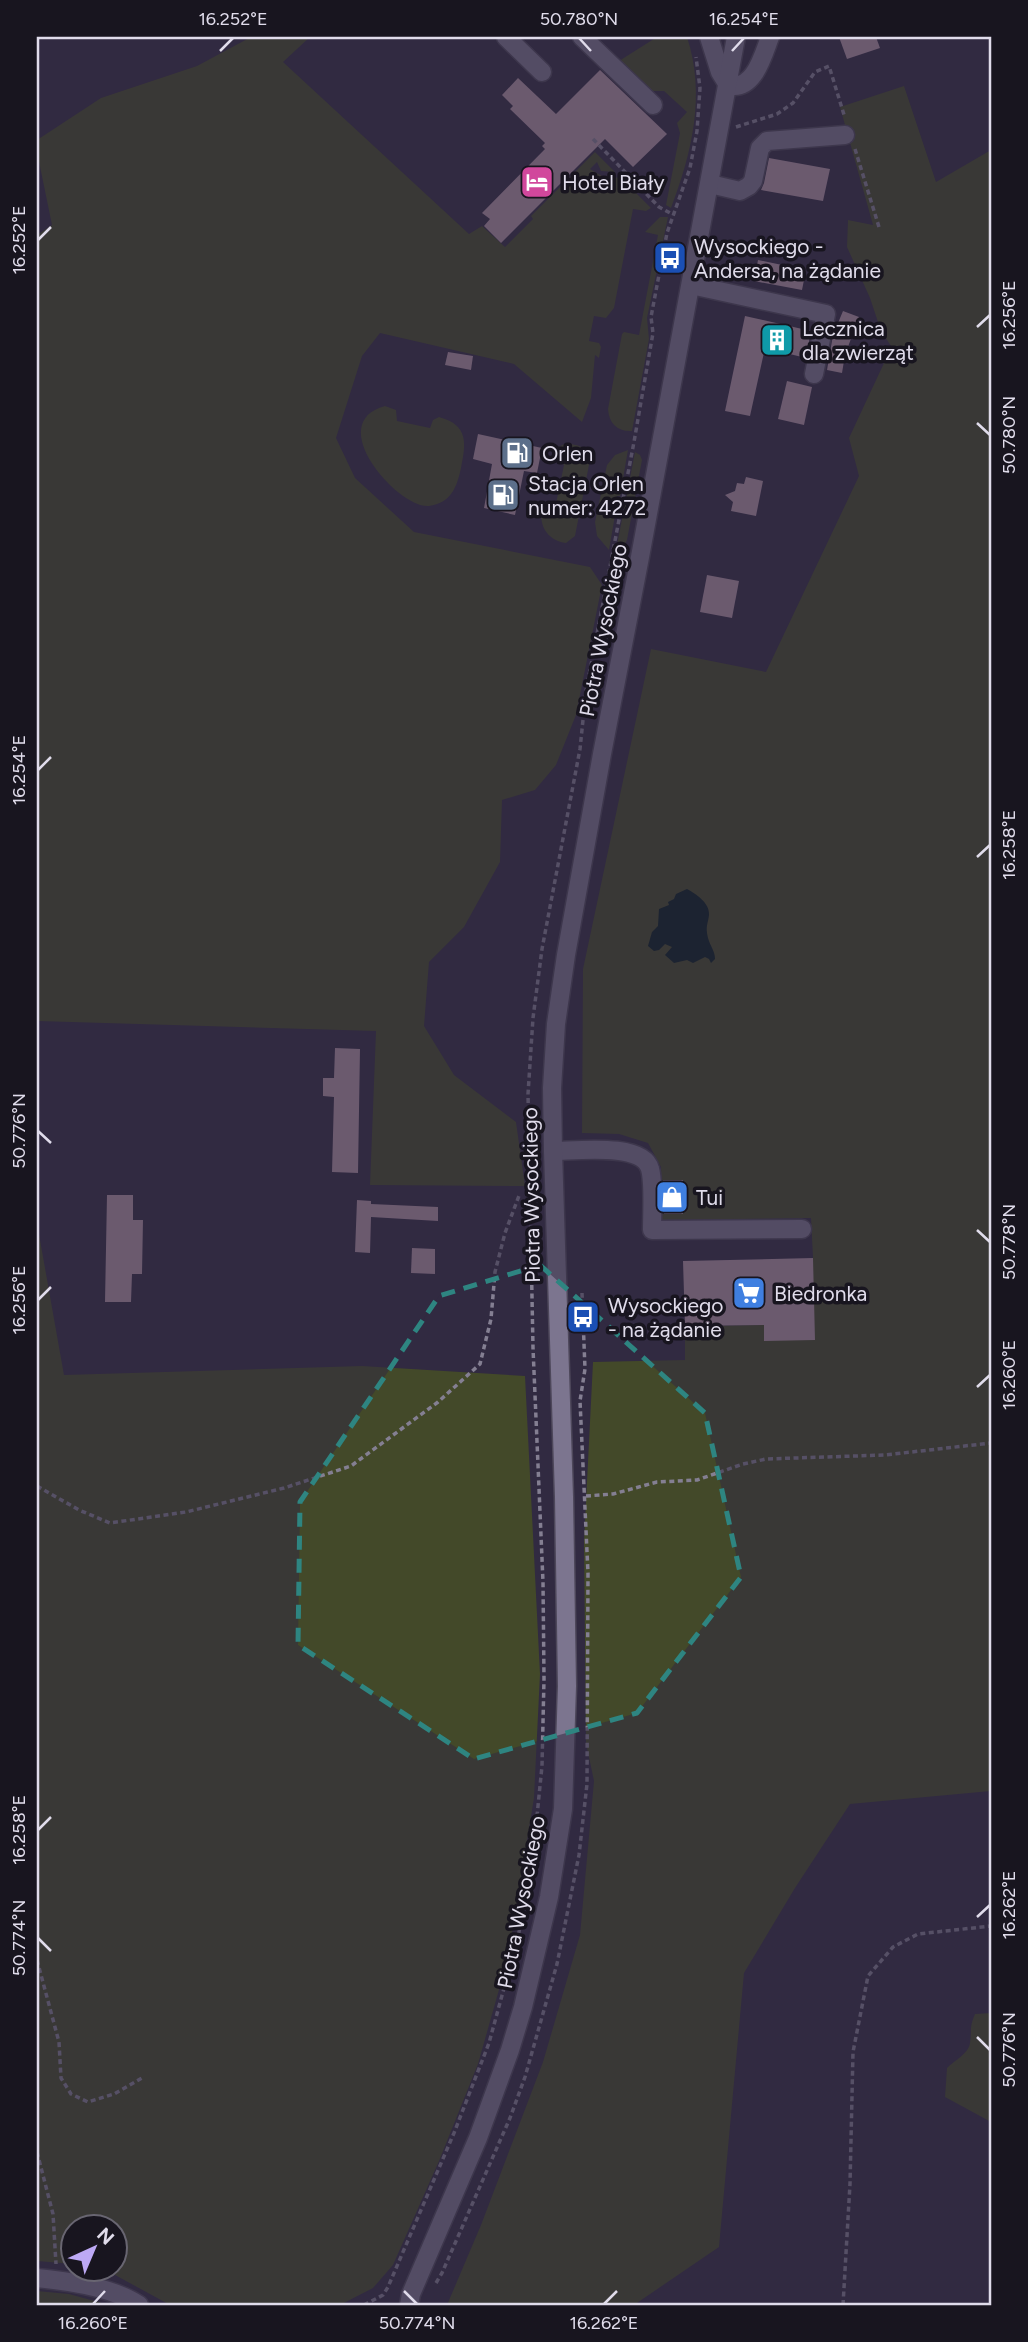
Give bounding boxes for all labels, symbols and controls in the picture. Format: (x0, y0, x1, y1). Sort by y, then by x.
text: 16.252°E (198, 8, 268, 30)
text: 50.780°N (540, 8, 618, 30)
text: 16.254°E (709, 8, 779, 30)
hotel icon: Hotel Biały (518, 163, 556, 201)
place label: Hotel Biały (562, 170, 665, 195)
text: 16.252°E (8, 205, 30, 275)
place label: Wysockiego - Andersa, na żądanie (694, 234, 881, 283)
bus stop icon: Wysockiego - Andersa, na żądanie (651, 239, 689, 277)
text: 16.256°E (998, 280, 1020, 350)
place label: Lecznica dla zwierząt (802, 316, 914, 365)
building icon: Lecznica dla zwierząt (758, 321, 796, 359)
text: 50.780°N (998, 396, 1020, 474)
fuel station icon: Orlen (498, 434, 536, 472)
place label: Orlen (542, 441, 593, 466)
place label: Stacja Orlen numer: 4272 (528, 471, 646, 520)
fuel station icon: Stacja Orlen numer: 4272 (484, 476, 522, 514)
street label: Piotra Wysockiego (574, 541, 632, 719)
text: 16.254°E (8, 735, 30, 805)
text: 16.258°E (998, 810, 1020, 880)
text: 50.776°N (8, 1093, 30, 1169)
street label: Piotra Wysockiego (517, 1107, 545, 1283)
shop icon: Tui (653, 1178, 691, 1216)
place label: Tui (696, 1185, 723, 1210)
text: 50.778°N (998, 1204, 1020, 1280)
text: 16.256°E (8, 1265, 30, 1335)
supermarket icon: Biedronka (730, 1274, 768, 1312)
place label: Biedronka (774, 1281, 867, 1306)
place label: Wysockiego - na żądanie (608, 1293, 724, 1342)
bus stop icon: Wysockiego - na żądanie (564, 1298, 602, 1336)
text: 16.260°E (998, 1340, 1020, 1410)
text: 16.258°E (8, 1795, 30, 1865)
street label: Piotra Wysockiego (492, 1813, 550, 1991)
text: 16.262°E (998, 1871, 1020, 1939)
text: 50.774°N (8, 1900, 30, 1976)
text: 50.776°N (998, 2012, 1020, 2088)
north arrow (60, 2212, 130, 2282)
text: N (92, 2223, 119, 2250)
text: 16.260°E (58, 2312, 128, 2334)
text: 50.774°N (379, 2312, 455, 2334)
text: 16.262°E (570, 2312, 638, 2334)

